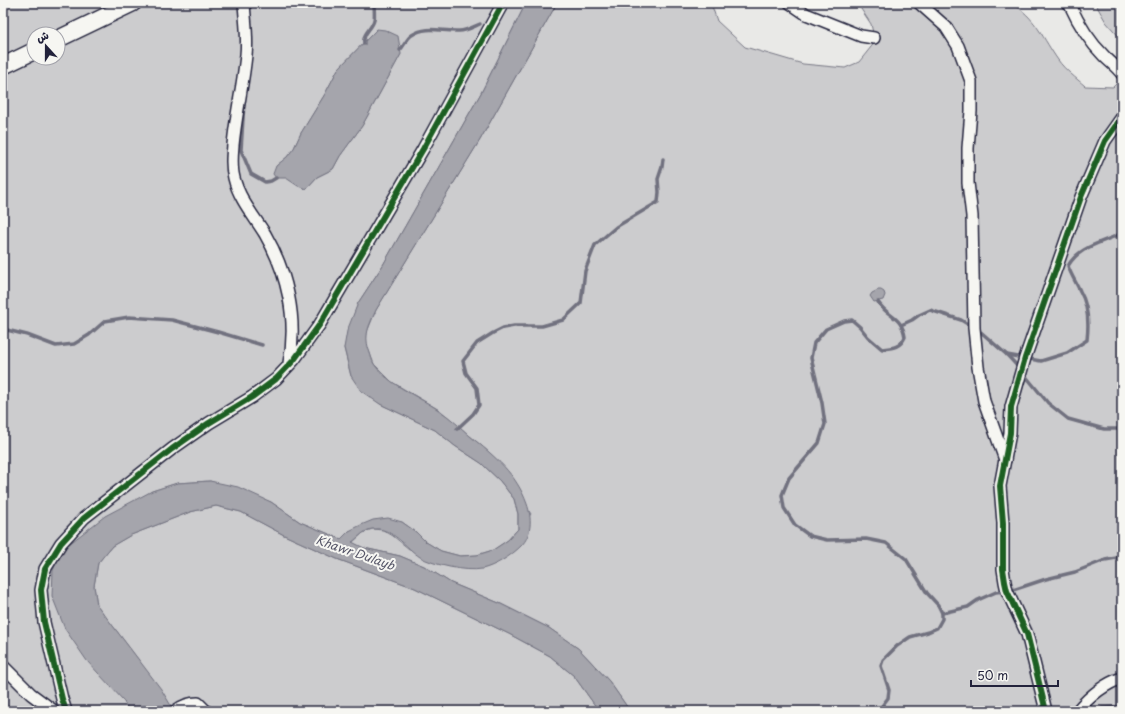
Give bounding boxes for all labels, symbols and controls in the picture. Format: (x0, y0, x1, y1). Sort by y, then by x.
north arrow (26, 26, 66, 66)
text: ش (34, 26, 51, 46)
water label: Khawr Dulayb (314, 530, 398, 574)
scale bar (971, 662, 1058, 688)
text: 50 m (977, 666, 1008, 684)

